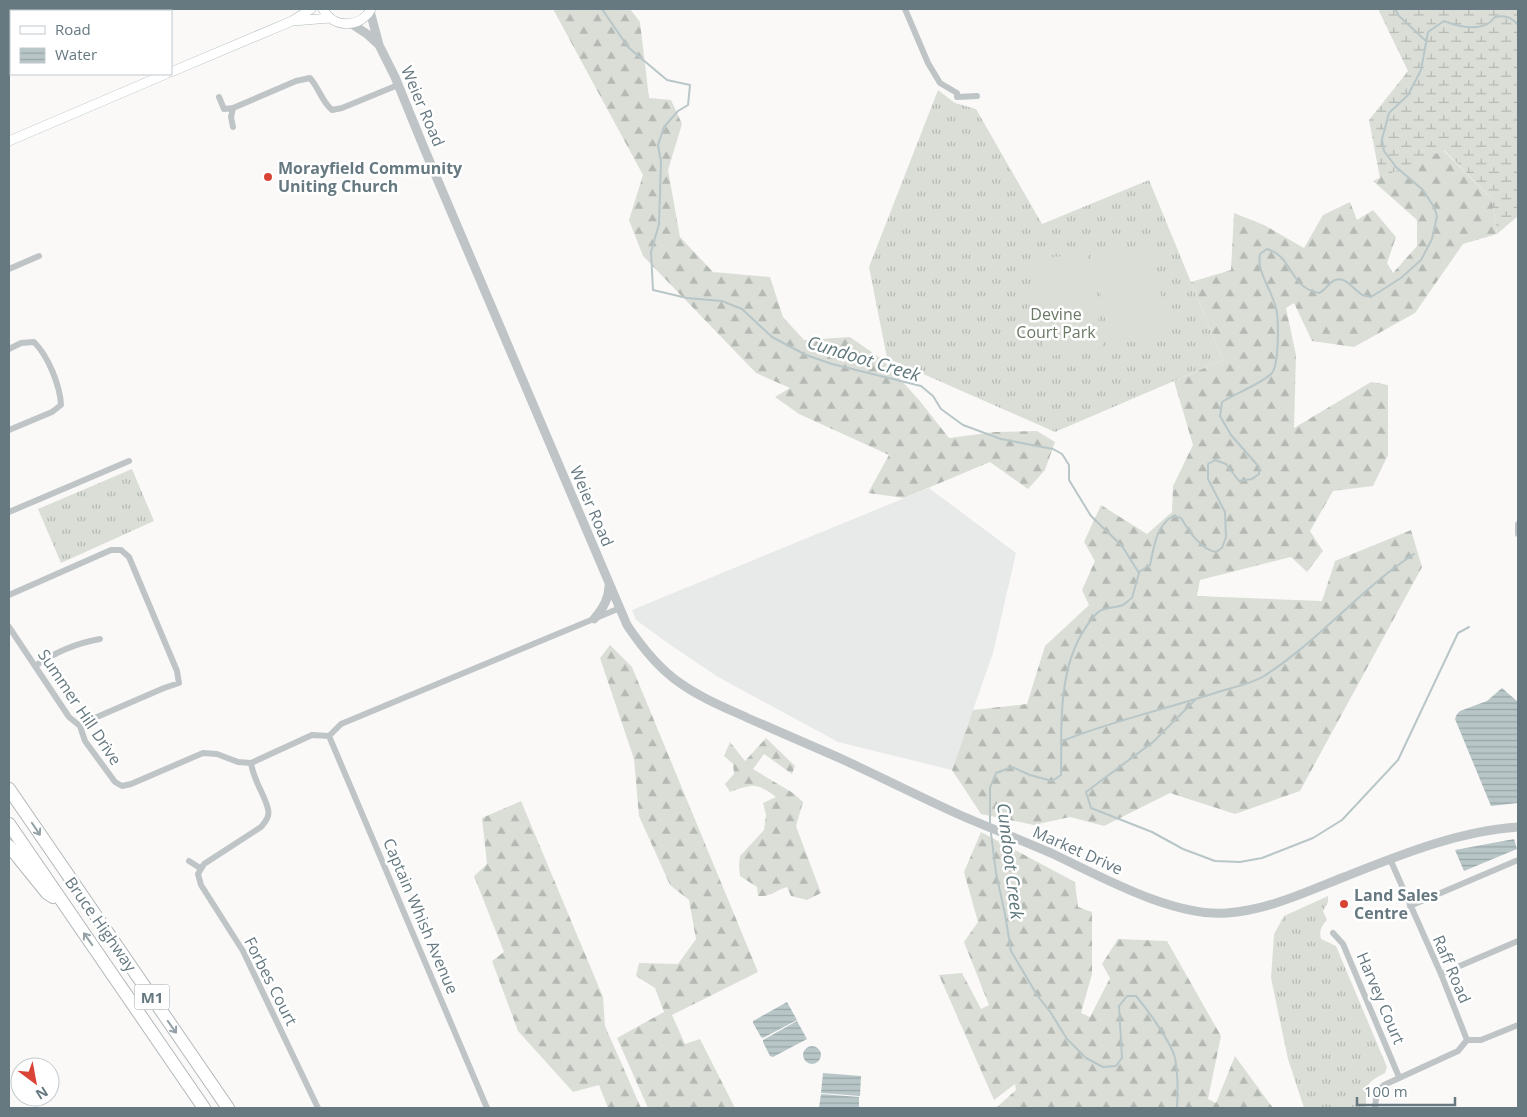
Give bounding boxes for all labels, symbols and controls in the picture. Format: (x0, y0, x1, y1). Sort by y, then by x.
legend (10, 10, 172, 75)
text: Road (55, 19, 91, 39)
text: Water (55, 44, 97, 64)
street label: Weier Road (396, 62, 450, 150)
place label: Morayfield Community Uniting Church (278, 157, 463, 197)
marker: Morayfield Community Uniting Church (262, 171, 274, 183)
park label: Devine Court Park (1016, 303, 1096, 343)
water label: Cundoot Creek (805, 329, 925, 387)
street label: Weier Road (565, 462, 619, 550)
street label: Summer Hill Drive (33, 645, 127, 769)
water label: Cundoot Creek (992, 801, 1030, 922)
street label: Market Drive (1030, 820, 1126, 880)
one-way arrow (31, 822, 41, 836)
street label: Captain Whish Avenue (378, 835, 464, 997)
street label: Bruce Highway (60, 872, 142, 977)
place label: Land Sales Centre (1354, 884, 1438, 924)
marker: Land Sales Centre (1338, 898, 1350, 910)
one-way arrow (83, 932, 93, 946)
street label: Raff Road (1428, 932, 1476, 1006)
street label: Forbes Court (239, 933, 303, 1029)
street label: Harvey Court (1352, 949, 1410, 1048)
road number: M1 (134, 984, 170, 1010)
one-way arrow (167, 1020, 177, 1034)
north arrow (10, 1057, 60, 1107)
scale bar (1357, 1074, 1454, 1106)
text: 100 m (1364, 1081, 1408, 1101)
text: N (32, 1082, 52, 1105)

